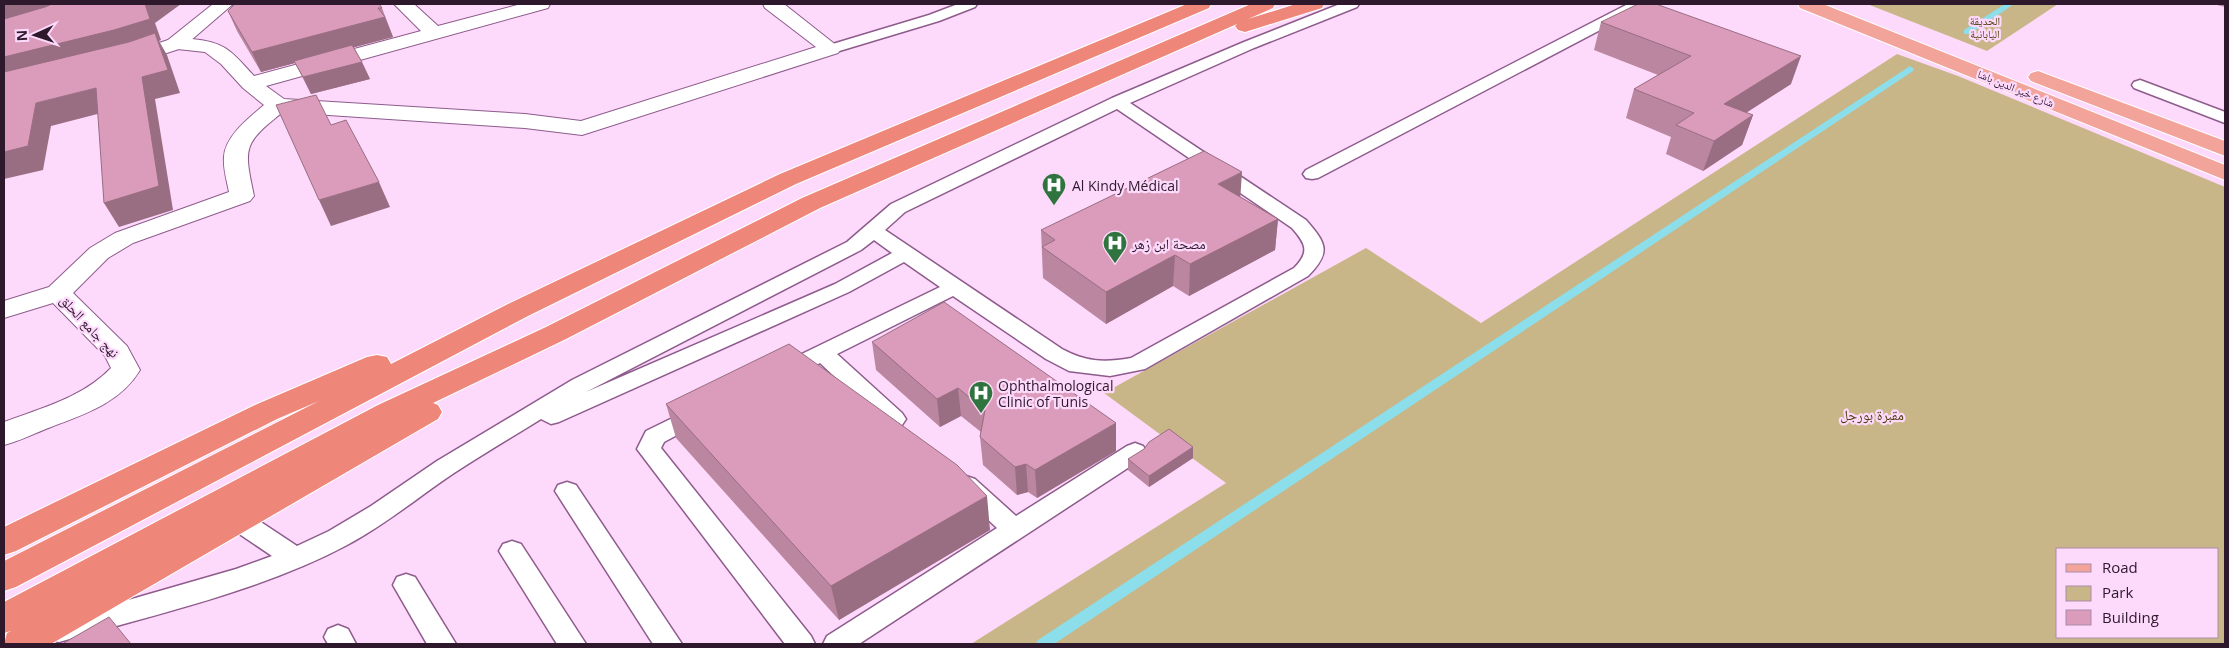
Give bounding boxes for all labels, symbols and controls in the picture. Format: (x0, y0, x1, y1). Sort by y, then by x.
north arrow (10, 10, 60, 60)
park label: الحديقة اليابانية (1970, 13, 2000, 41)
text: N (12, 30, 31, 42)
street label: شارع خير الدين باشا (1976, 66, 2056, 110)
hospital icon: Al Kindy Médical (1041, 172, 1067, 206)
place label: Al Kindy Médical (1072, 176, 1179, 195)
hospital icon: مصحة ابن زهر (1102, 230, 1128, 264)
place label: مصحة ابن زهر (1131, 234, 1206, 253)
street label: نهج جامع الحلق (55, 291, 124, 362)
place label: Ophthalmological Clinic of Tunis (998, 376, 1113, 411)
hospital icon: Ophthalmological Clinic of Tunis (968, 380, 994, 414)
park label: مقبرة بورجل (1840, 405, 1904, 424)
legend (2056, 548, 2219, 638)
text: Road (2102, 557, 2138, 577)
text: Park (2102, 582, 2133, 602)
text: Building (2102, 607, 2159, 627)

